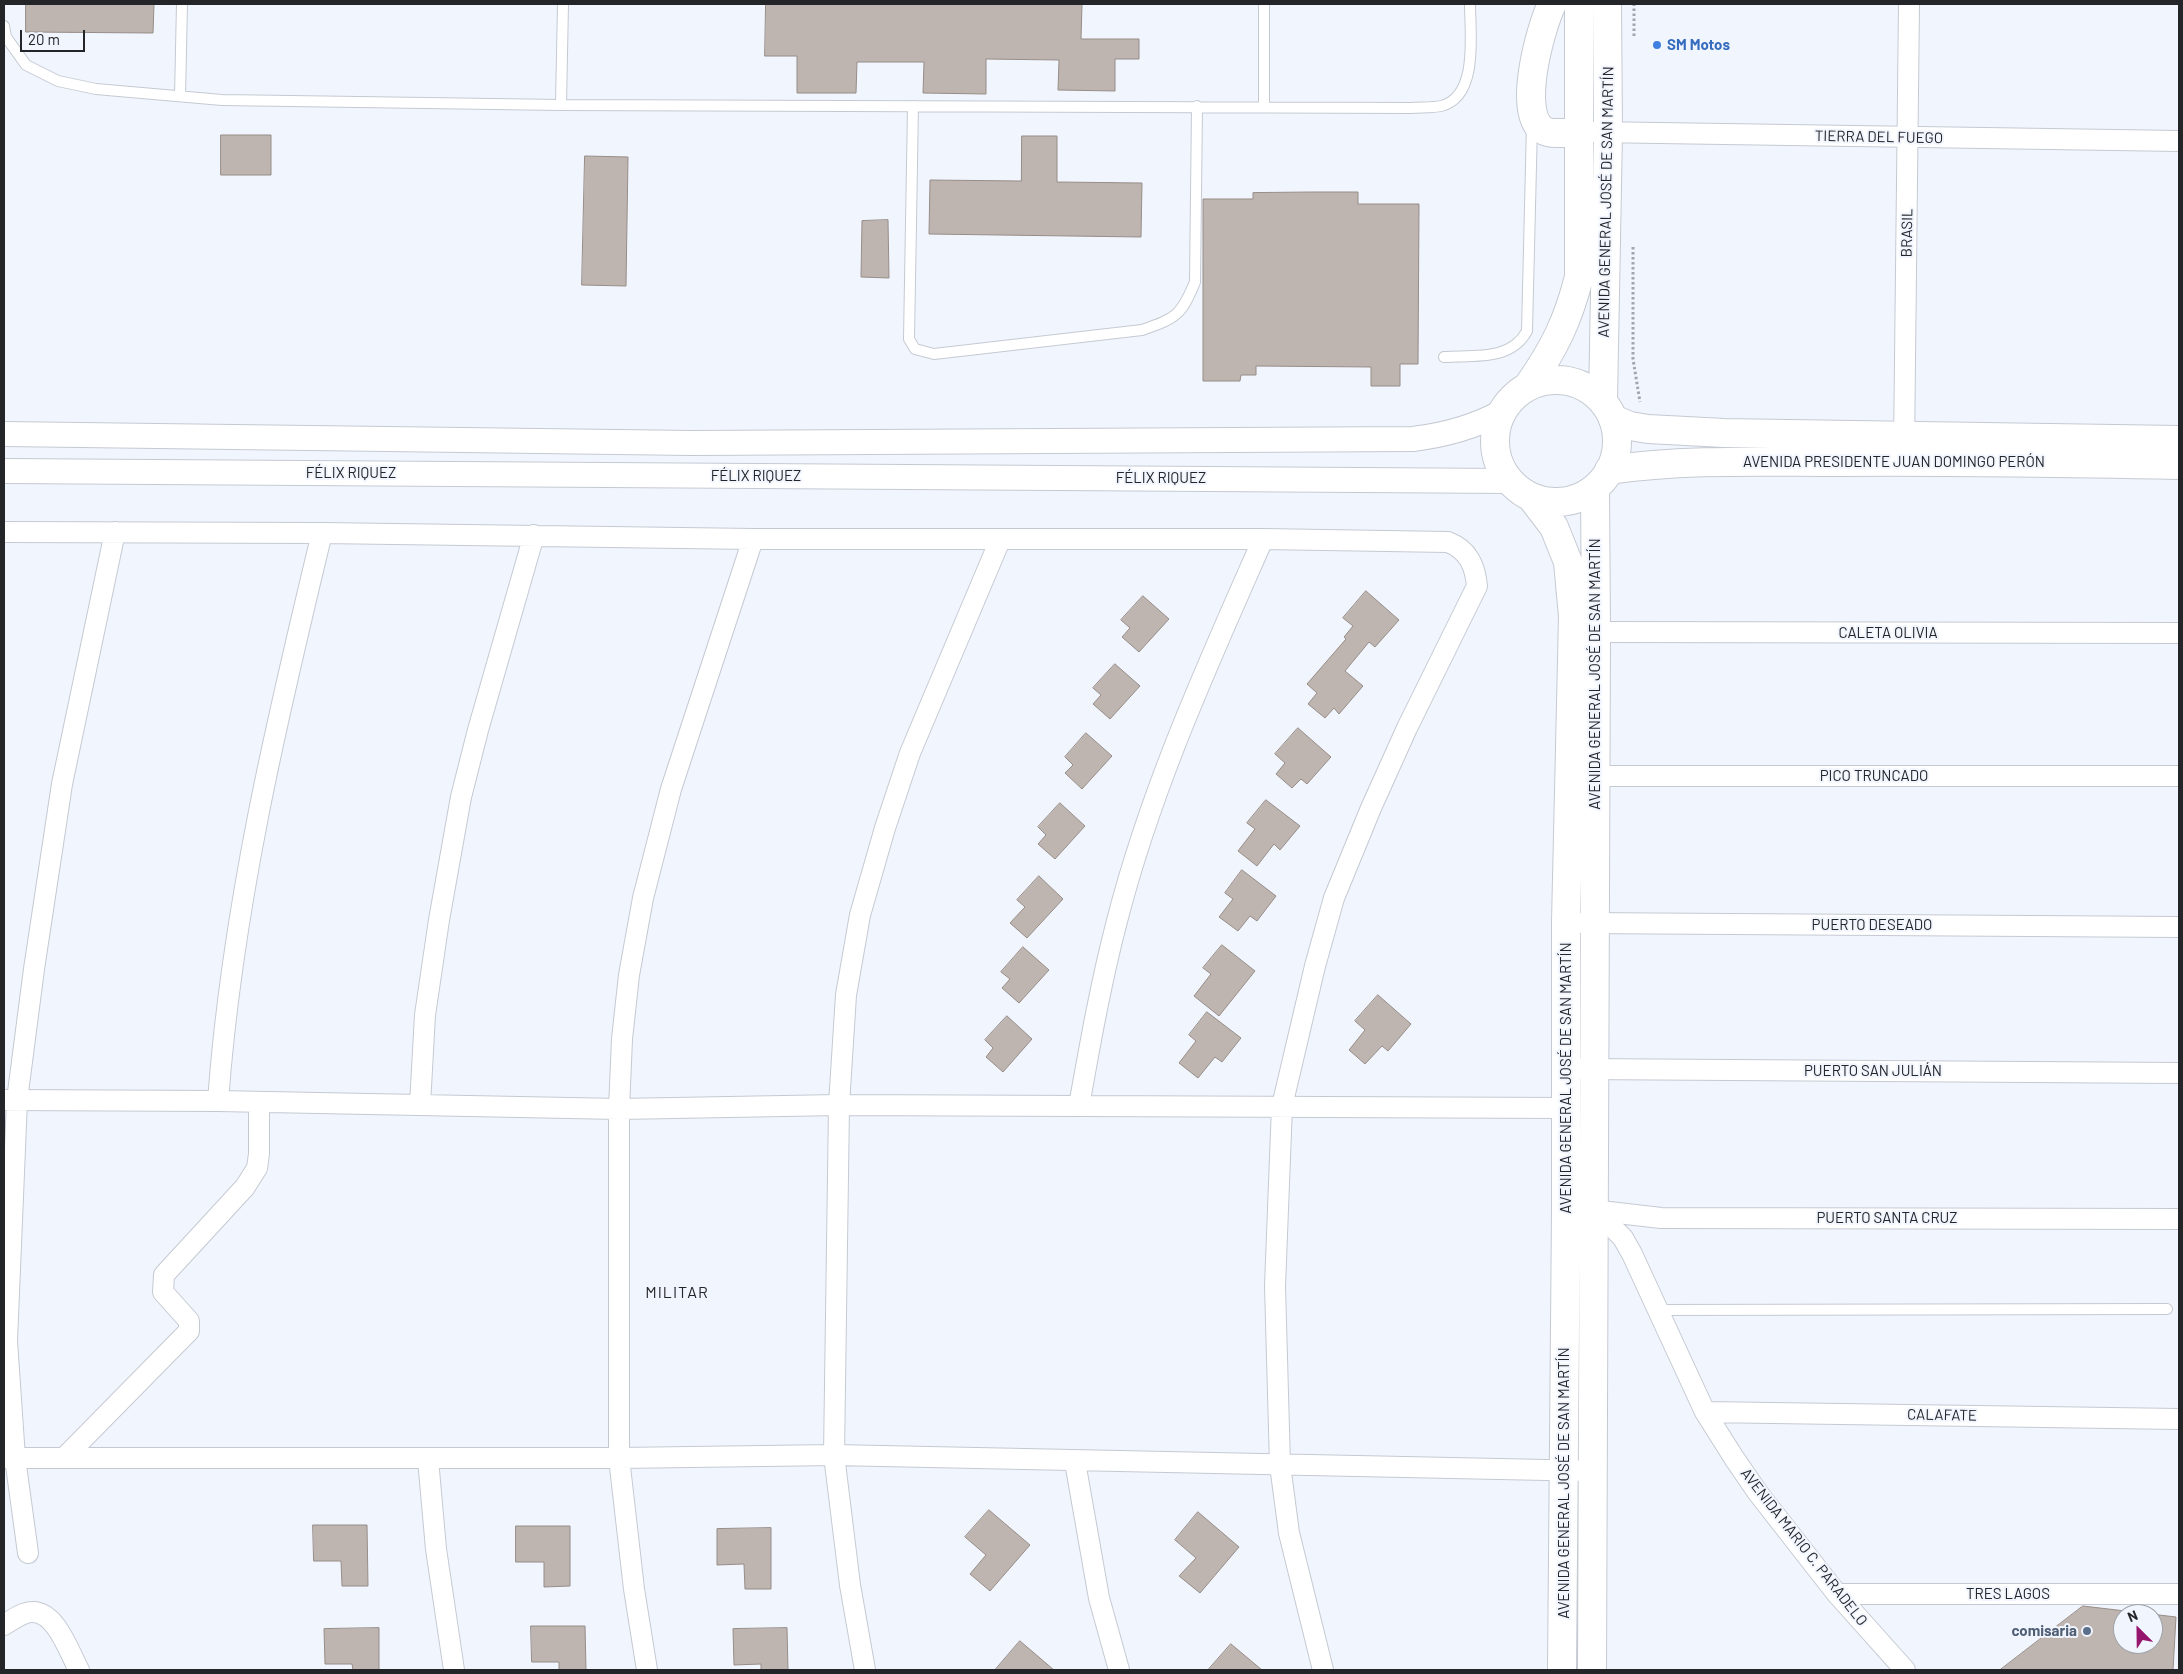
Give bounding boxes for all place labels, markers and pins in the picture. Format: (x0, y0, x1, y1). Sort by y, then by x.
place label: SM Motos (1667, 36, 1730, 54)
marker: SM Motos (1651, 39, 1663, 51)
place label: comisaria (2011, 1622, 2077, 1640)
marker: comisaria (2081, 1625, 2093, 1637)

